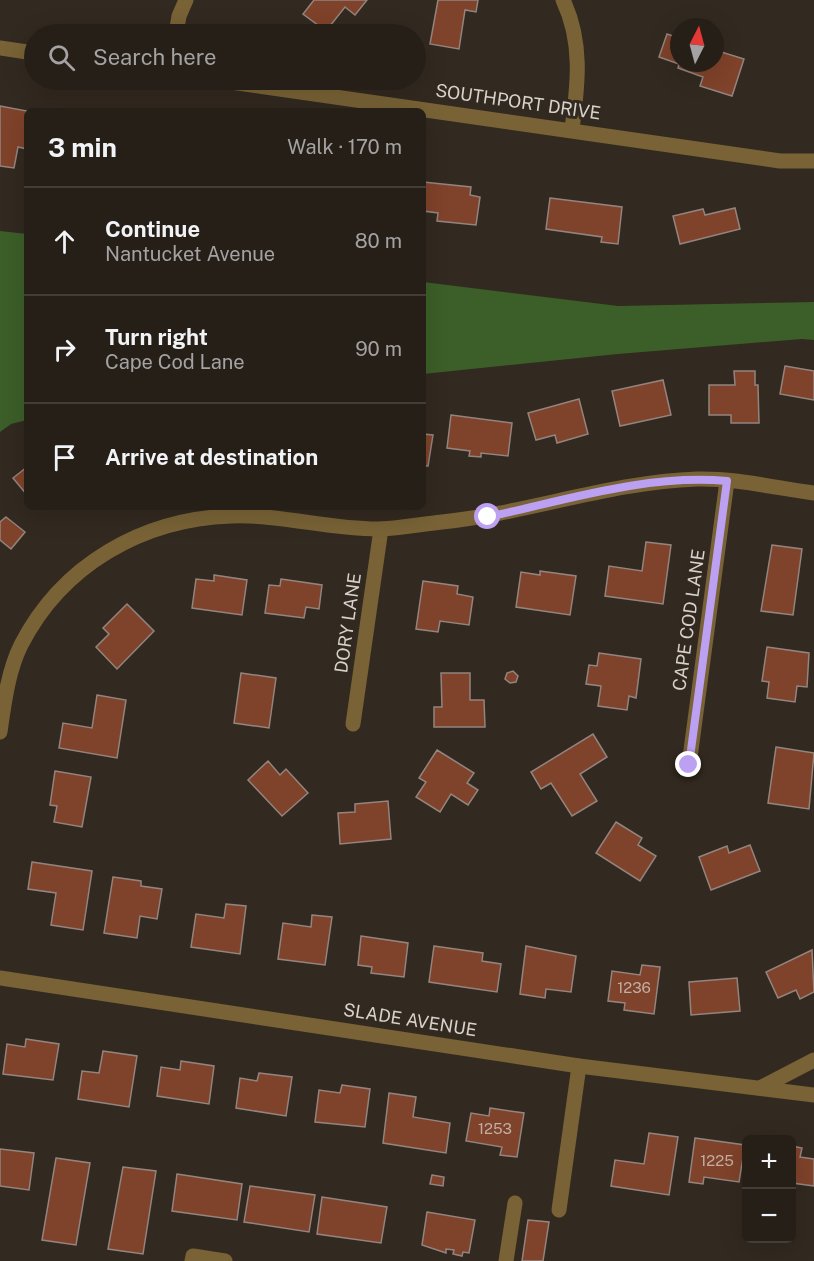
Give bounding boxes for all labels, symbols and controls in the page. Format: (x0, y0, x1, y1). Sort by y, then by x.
north arrow (670, 18, 724, 72)
search box (24, 24, 426, 90)
icon: search (45, 41, 78, 74)
text: Search here (93, 44, 217, 70)
street label: SOUTHPORT DRIVE (434, 80, 602, 124)
text: 3 min (48, 132, 117, 163)
text: Walk · 170 m (287, 135, 402, 159)
text: Continue (105, 216, 200, 242)
icon: ahead (48, 225, 81, 258)
text: 80 m (355, 229, 402, 253)
text: Nantucket Avenue (105, 242, 275, 266)
text: Turn right (105, 324, 208, 350)
icon: right (48, 333, 81, 366)
text: 90 m (355, 337, 402, 361)
text: Cape Cod Lane (105, 350, 245, 374)
icon: arrive (48, 441, 81, 474)
text: Arrive at destination (105, 444, 318, 470)
route start (474, 503, 500, 529)
street label: CAPE COD LANE (668, 548, 709, 692)
street label: DORY LANE (330, 571, 365, 674)
route end (675, 751, 701, 777)
house number: 1236 (617, 979, 651, 996)
street label: SLADE AVENUE (342, 999, 478, 1040)
house number: 1253 (478, 1120, 512, 1137)
map controls (742, 1135, 796, 1243)
button: + (742, 1135, 796, 1189)
house number: 1225 (700, 1152, 734, 1169)
button: − (742, 1189, 796, 1243)

